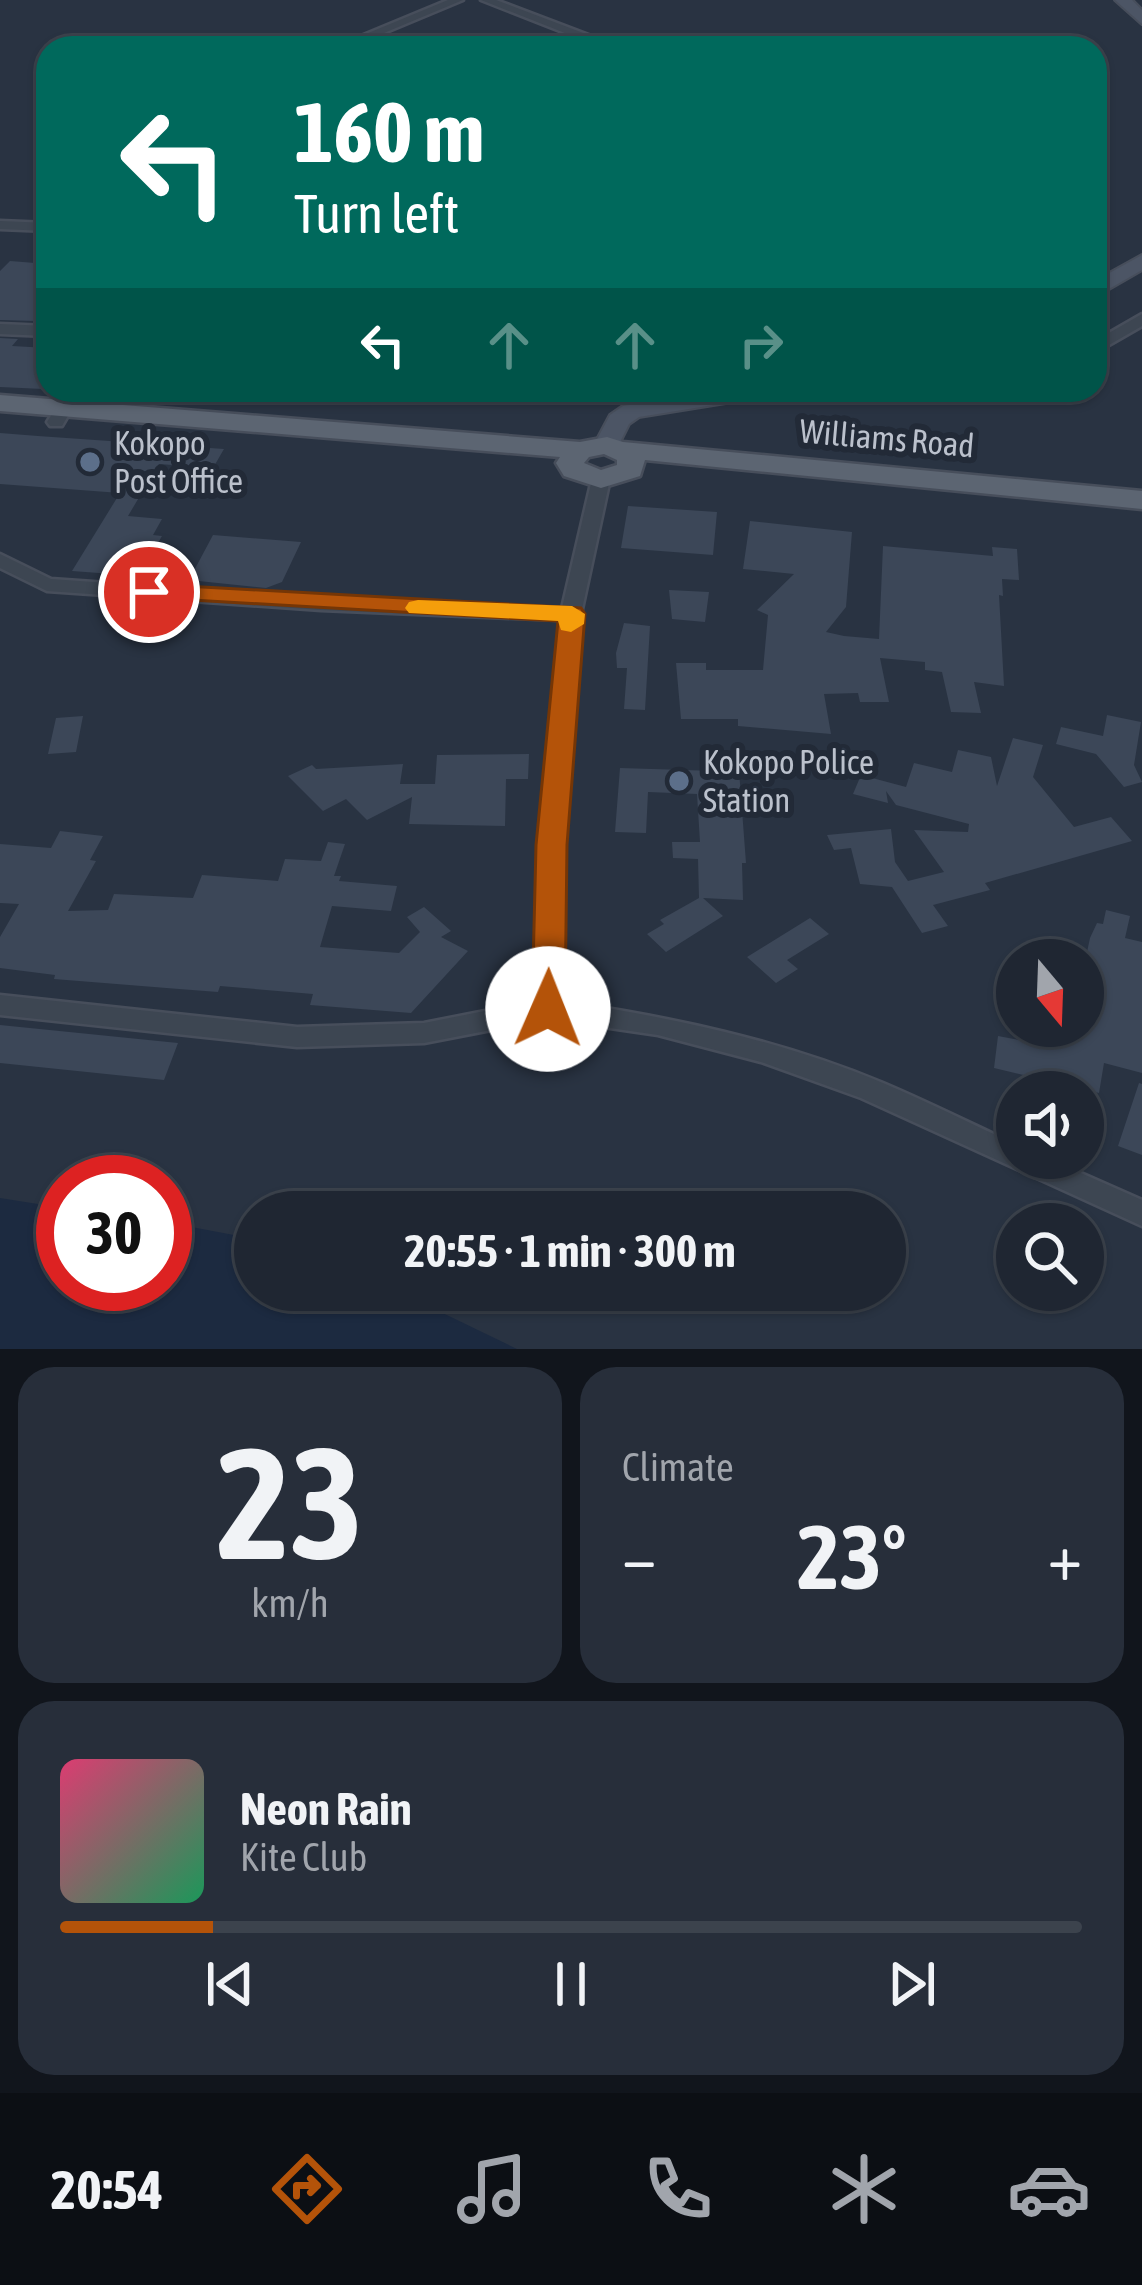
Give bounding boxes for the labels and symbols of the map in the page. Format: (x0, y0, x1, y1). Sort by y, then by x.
street label: Williams Road (798, 411, 976, 465)
place label: Kokopo Post Office (114, 424, 243, 500)
marker: Kokopo Post Office (77, 449, 103, 475)
pin (98, 541, 200, 643)
place label: Kokopo Police Station (703, 743, 874, 819)
marker: Kokopo Police Station (666, 768, 692, 794)
north arrow (996, 939, 1104, 1047)
position arrow (485, 946, 611, 1072)
speed limit sign: 30 (36, 1155, 192, 1311)

